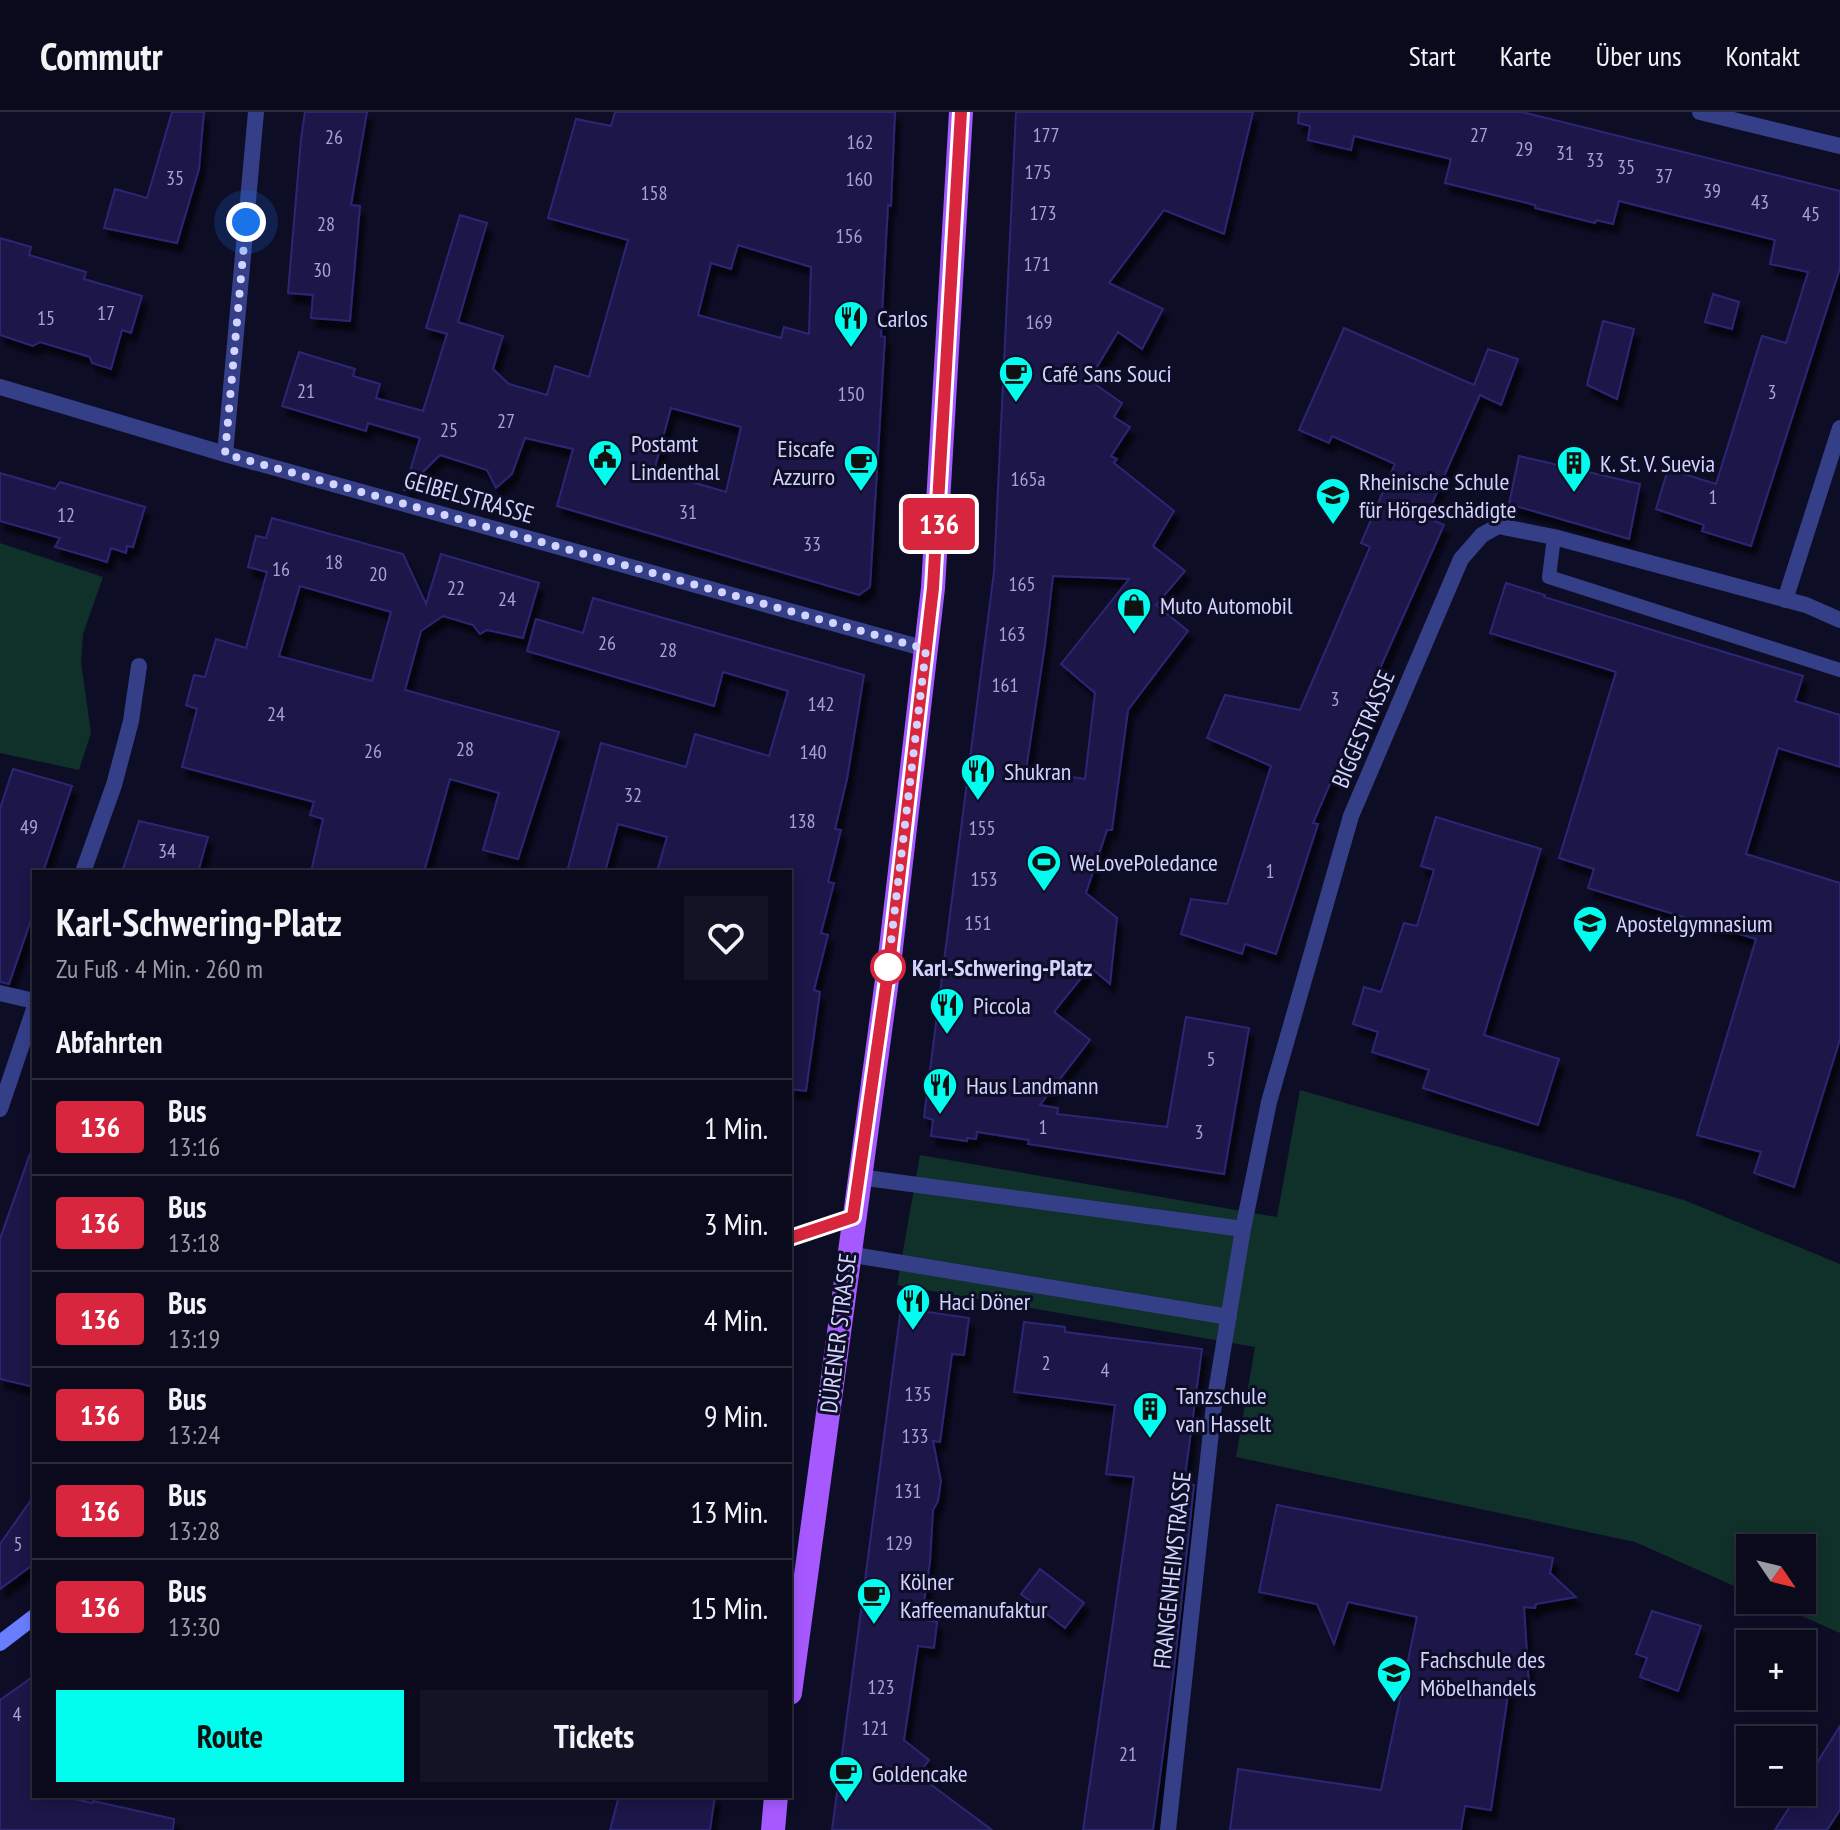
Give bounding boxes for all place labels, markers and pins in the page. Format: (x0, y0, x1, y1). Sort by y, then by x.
restaurant icon: Carlos (832, 299, 870, 349)
place label: Carlos (877, 303, 928, 334)
cafe icon: Café Sans Souci (997, 354, 1035, 404)
place label: Café Sans Souci (1042, 358, 1172, 389)
place label: Postamt Lindenthal (631, 428, 720, 487)
place label: Eiscafe Azzurro (773, 433, 835, 492)
public building icon: Postamt Lindenthal (586, 438, 624, 488)
cafe icon: Eiscafe Azzurro (842, 443, 880, 493)
building icon: K. St. V. Suevia (1555, 444, 1593, 494)
place label: K. St. V. Suevia (1600, 448, 1715, 479)
place label: Rheinische Schule für Hörgeschädigte (1359, 466, 1516, 525)
school or university icon: Rheinische Schule für Hörgeschädigte (1314, 476, 1352, 526)
shop icon: Muto Automobil (1115, 586, 1153, 636)
place label: Muto Automobil (1160, 590, 1293, 621)
restaurant icon: Shukran (959, 752, 997, 802)
place label: Shukran (1004, 756, 1071, 787)
sports icon: WeLovePoledance (1025, 843, 1063, 893)
place label: WeLovePoledance (1070, 847, 1218, 878)
school or university icon: Apostelgymnasium (1571, 904, 1609, 954)
place label: Apostelgymnasium (1616, 908, 1773, 939)
marker: Karl-Schwering-Platz (871, 950, 905, 984)
place label: Karl-Schwering-Platz (912, 952, 1092, 983)
restaurant icon: Piccola (928, 986, 966, 1036)
place label: Piccola (973, 990, 1031, 1021)
restaurant icon: Haus Landmann (921, 1066, 959, 1116)
place label: Haus Landmann (966, 1070, 1099, 1101)
restaurant icon: Haci Döner (894, 1282, 932, 1332)
place label: Haci Döner (939, 1286, 1031, 1317)
place label: Tanzschule van Hasselt (1176, 1380, 1272, 1439)
building icon: Tanzschule van Hasselt (1131, 1390, 1169, 1440)
place label: Kölner Kaffeemanufaktur (900, 1566, 1048, 1625)
cafe icon: Kölner Kaffeemanufaktur (855, 1576, 893, 1626)
place label: Fachschule des Möbelhandels (1420, 1644, 1545, 1703)
school or university icon: Fachschule des Möbelhandels (1375, 1654, 1413, 1704)
cafe icon: Goldencake (827, 1754, 865, 1804)
place label: Goldencake (872, 1758, 968, 1789)

